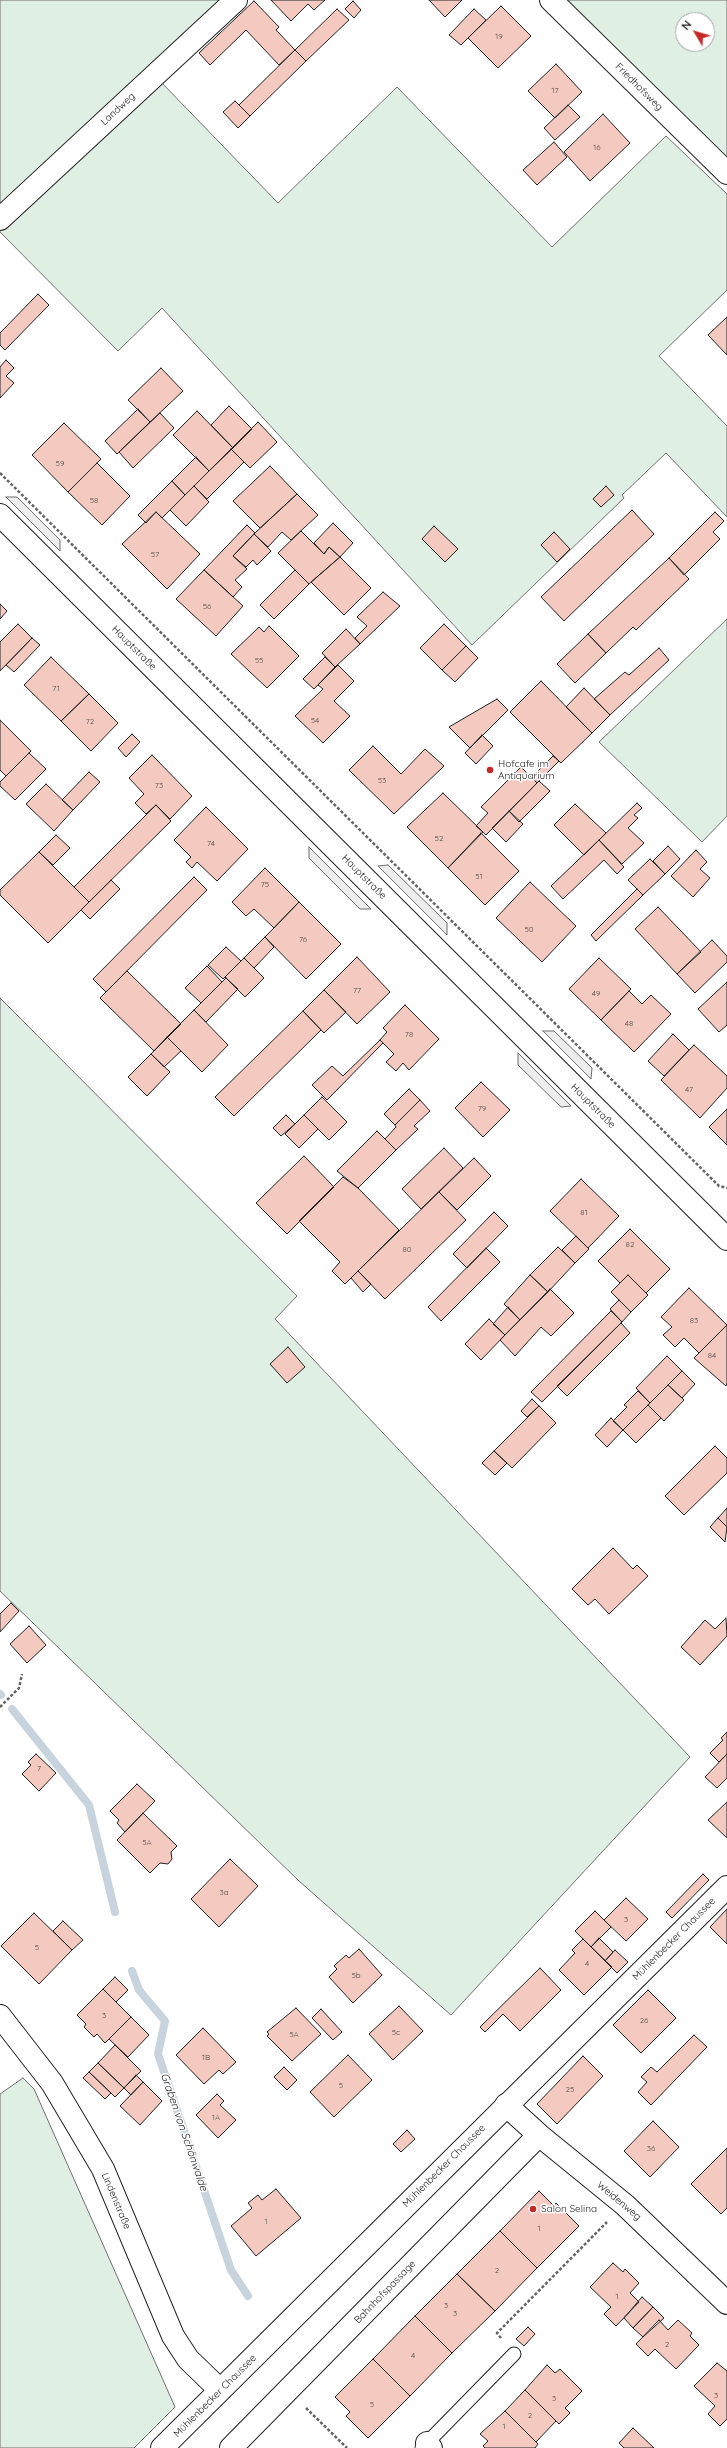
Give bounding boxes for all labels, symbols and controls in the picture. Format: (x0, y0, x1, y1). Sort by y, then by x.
north arrow (675, 12, 715, 52)
text: N (678, 18, 694, 33)
house number: 19 (495, 32, 503, 42)
street label: Friedhofsweg (613, 61, 665, 113)
house number: 17 (551, 86, 559, 96)
street label: Landweg (98, 90, 138, 128)
house number: 16 (593, 143, 601, 153)
house number: 59 (56, 459, 64, 469)
house number: 58 (90, 496, 98, 506)
house number: 57 (151, 550, 159, 560)
house number: 56 (203, 602, 211, 612)
street label: Hauptstraße (109, 623, 159, 673)
house number: 55 (255, 656, 263, 666)
house number: 71 (52, 684, 60, 694)
house number: 54 (311, 716, 319, 726)
house number: 72 (86, 717, 94, 727)
place label: Hofcafe im Antiquarium (498, 758, 554, 782)
marker: Hofcafe im Antiquarium (485, 765, 495, 775)
house number: 53 (378, 776, 386, 786)
house number: 73 (155, 781, 163, 791)
house number: 52 (435, 834, 443, 844)
house number: 74 (207, 839, 215, 849)
street label: Hauptstraße (339, 852, 389, 902)
house number: 51 (475, 872, 483, 882)
house number: 75 (261, 880, 269, 890)
house number: 50 (524, 925, 534, 935)
house number: 76 (299, 935, 307, 945)
house number: 77 (353, 986, 361, 996)
house number: 49 (592, 989, 600, 999)
house number: 48 (625, 1019, 633, 1029)
house number: 78 (405, 1030, 413, 1040)
street label: Hauptstraße (568, 1081, 618, 1131)
house number: 47 (685, 1085, 693, 1095)
house number: 79 (478, 1104, 486, 1114)
house number: 81 (580, 1208, 588, 1218)
house number: 82 (626, 1240, 634, 1250)
house number: 80 (402, 1245, 412, 1255)
house number: 83 (690, 1316, 698, 1326)
house number: 84 (708, 1351, 716, 1361)
house number: 7 (37, 1764, 41, 1774)
house number: 5A (142, 1838, 152, 1848)
house number: 3a (219, 1888, 229, 1898)
street label: Mühlenbecker Chaussee (630, 1895, 718, 1983)
house number: 3 (624, 1915, 628, 1925)
house number: 5 (35, 1943, 39, 1953)
house number: 4 (585, 1959, 589, 1969)
house number: 5b (351, 1971, 361, 1981)
house number: 3 (102, 2011, 106, 2021)
house number: 26 (640, 2016, 648, 2026)
house number: 5c (392, 2028, 400, 2038)
house number: 5A (289, 2030, 299, 2040)
house number: 1B (202, 2053, 210, 2063)
water label: Graben von Schönwalde (158, 2071, 210, 2193)
house number: 5 (339, 2081, 343, 2091)
house number: 25 (566, 2085, 574, 2095)
house number: 1A (212, 2113, 220, 2123)
street label: Mühlenbecker Chaussee (400, 2122, 488, 2210)
house number: 36 (647, 2144, 655, 2154)
street label: Lindenstraße (99, 2171, 133, 2231)
street label: Weidenweg (594, 2179, 644, 2223)
place label: Salon Selina (541, 2203, 597, 2215)
marker: Salon Selina (528, 2204, 538, 2214)
house number: 1 (265, 2217, 267, 2227)
house number: 1 (538, 2224, 540, 2234)
street label: Bahnhofspassage (352, 2258, 418, 2326)
house number: 2 (495, 2266, 499, 2276)
house number: 1 (616, 2292, 618, 2302)
house number: 3 (444, 2301, 448, 2311)
house number: 3 (453, 2309, 457, 2319)
house number: 2 (665, 2340, 669, 2350)
house number: 4 (411, 2351, 415, 2361)
street label: Mühlenbecker Chaussee (171, 2352, 259, 2440)
house number: 3 (714, 2391, 718, 2401)
house number: 3 (552, 2394, 556, 2404)
house number: 5 (370, 2400, 374, 2410)
house number: 2 (528, 2411, 532, 2421)
house number: 1 (503, 2422, 505, 2432)

